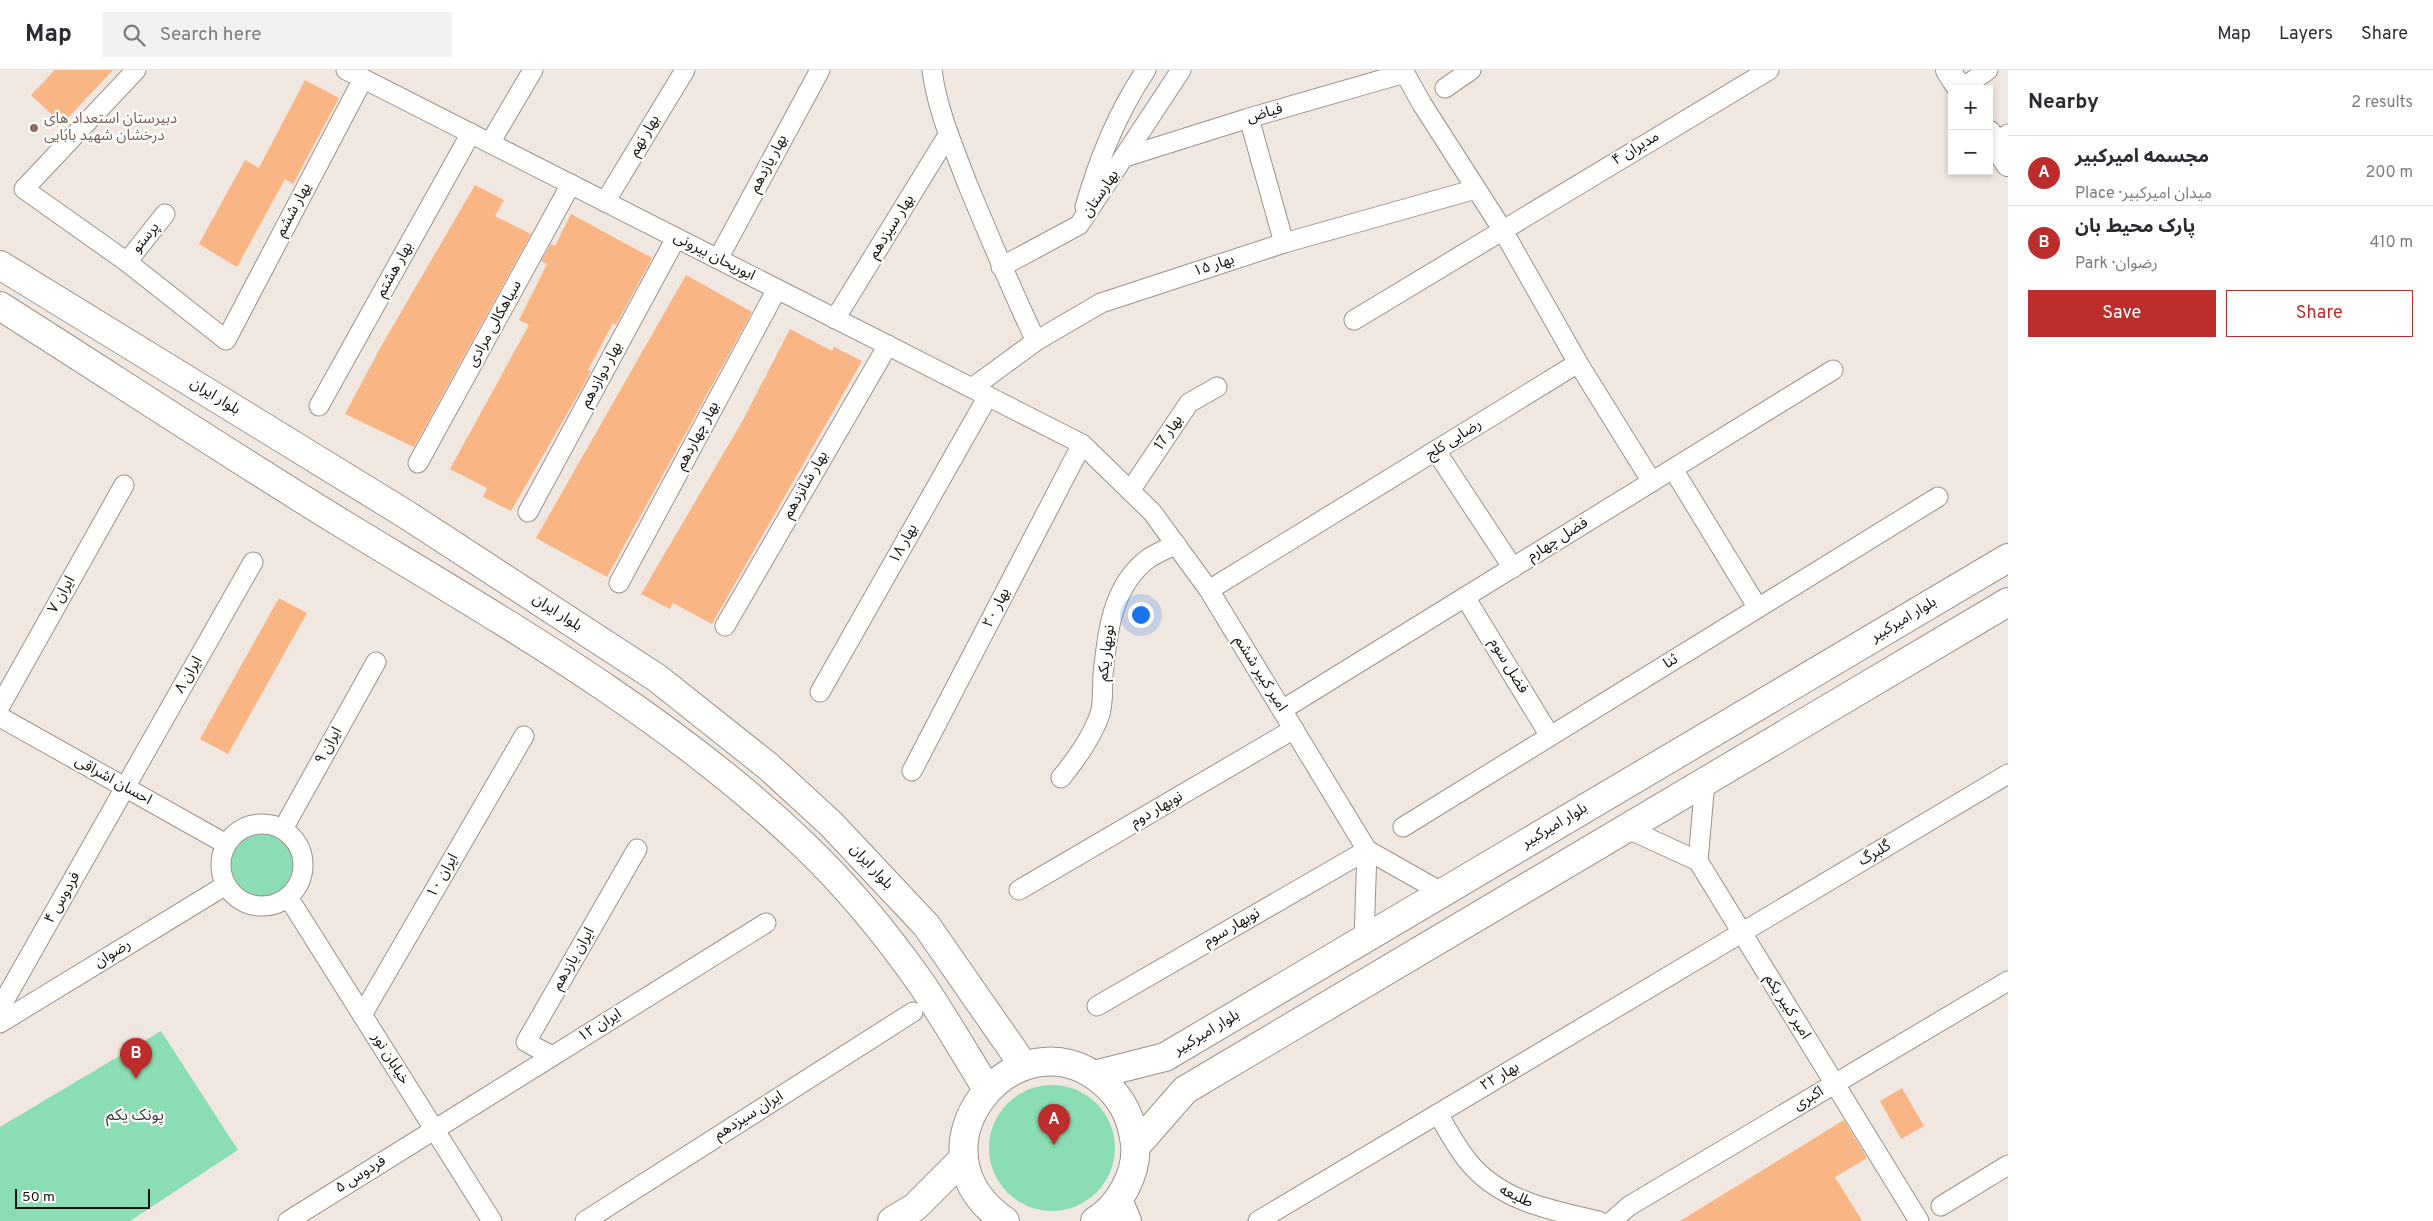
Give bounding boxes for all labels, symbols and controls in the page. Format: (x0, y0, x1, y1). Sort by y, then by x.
search box (102, 12, 452, 57)
text: Map (25, 20, 72, 50)
icon: search (120, 21, 148, 49)
text: Search here (160, 23, 261, 47)
text: Map (2217, 23, 2251, 46)
text: Layers (2279, 23, 2333, 46)
text: Share (2361, 23, 2408, 46)
map controls (1948, 85, 1993, 175)
button: + (1948, 85, 1993, 130)
text: Nearby (2028, 89, 2099, 116)
text: 2 results (2351, 93, 2413, 113)
street label: فیاض (1245, 100, 1285, 128)
place label: دبیرستان استعداد های درخشان شهید بابایی (44, 110, 177, 146)
street label: بهار نهم (625, 112, 665, 160)
marker: دبیرستان استعداد های درخشان شهید بابایی (28, 122, 40, 134)
street label: مدیران ۴ (1609, 127, 1663, 171)
button: − (1948, 130, 1993, 175)
street label: بهار یازدهم (746, 132, 792, 196)
text: مجسمه امیرکبیر (2075, 145, 2209, 169)
text: A (2038, 163, 2050, 183)
text: 200 m (2365, 163, 2413, 183)
street label: بهارستان (1078, 167, 1124, 221)
street label: یهار ششم (272, 180, 316, 240)
text: Place · میدان امیرکبیر (2075, 184, 2212, 204)
street label: بهار سیزدهم (865, 191, 919, 263)
text: پارک محیط بان (2075, 215, 2195, 239)
street label: پرستو (128, 219, 164, 257)
street label: ابوریحان بیرونی (670, 228, 758, 286)
text: B (2038, 233, 2050, 253)
text: 410 m (2370, 233, 2413, 253)
street label: بهار هشتم (372, 239, 418, 301)
street label: بهار ۱۵ (1191, 250, 1237, 282)
text: Park · رضوان (2075, 254, 2158, 274)
street label: سیاهکالی مرادی (463, 277, 527, 371)
button: Save (2028, 290, 2216, 337)
button: Share (2226, 290, 2413, 337)
street label: بهار دوازدهم (577, 339, 627, 411)
street label: بلوار ایران (186, 374, 244, 420)
street label: بهار چهاردهم (672, 398, 724, 474)
street label: بهار 17 (1150, 412, 1188, 454)
street label: رضایی کلج (1422, 415, 1486, 465)
street label: بهار شانزدهم (779, 448, 833, 522)
street label: فضل چهارم (1524, 514, 1592, 566)
street label: بهار ۱۸ (885, 521, 923, 567)
street label: ایران ۷ (44, 573, 80, 617)
street label: بهار ۲۰ (979, 585, 1015, 631)
street label: بلوار ایران (528, 590, 586, 636)
street label: بلوار امیرکبیر (1867, 593, 1940, 648)
your location (1128, 602, 1154, 628)
street label: نوبهار یکم (1094, 624, 1120, 682)
street label: امیر کبیر ششم (1229, 633, 1291, 715)
street label: فضل سوم (1484, 635, 1532, 698)
street label: ثنا (1660, 650, 1682, 674)
street label: ایران ۸ (171, 653, 207, 697)
street label: ایران ۹ (311, 724, 347, 768)
street label: احسان اشراقی (71, 752, 155, 810)
street label: نوبهار دوم (1127, 787, 1187, 833)
street label: بلوار امیرکبیر (1518, 799, 1591, 854)
street label: گلبرگ (1855, 837, 1895, 871)
street label: بلوار ایران (845, 840, 897, 894)
street label: ایران ۱۰ (423, 850, 463, 902)
street label: فردوس ۴ (41, 869, 85, 927)
street label: نوبهار سوم (1200, 904, 1264, 952)
street label: ایران یازدهم (548, 924, 600, 994)
street label: رضوان (91, 935, 135, 973)
street label: امیر کبیر یکم (1759, 971, 1815, 1043)
street label: ایران ۱۲ (575, 1005, 625, 1047)
street label: بلوار امیرکبیر (1170, 1006, 1243, 1061)
street label: خیابان نور (366, 1029, 413, 1089)
pin: B (120, 1038, 152, 1079)
street label: بهار ۲۲ (1477, 1058, 1523, 1096)
street label: اکبری (1790, 1083, 1828, 1115)
street label: ایران سیزدهم (711, 1087, 787, 1145)
pin: A (1038, 1104, 1070, 1145)
district label: پونک یکم (106, 1106, 164, 1127)
street label: فردوس ۵ (332, 1152, 390, 1198)
street label: طلیعه (1496, 1181, 1536, 1213)
scale bar (15, 1186, 150, 1209)
text: 50 m (22, 1189, 55, 1206)

